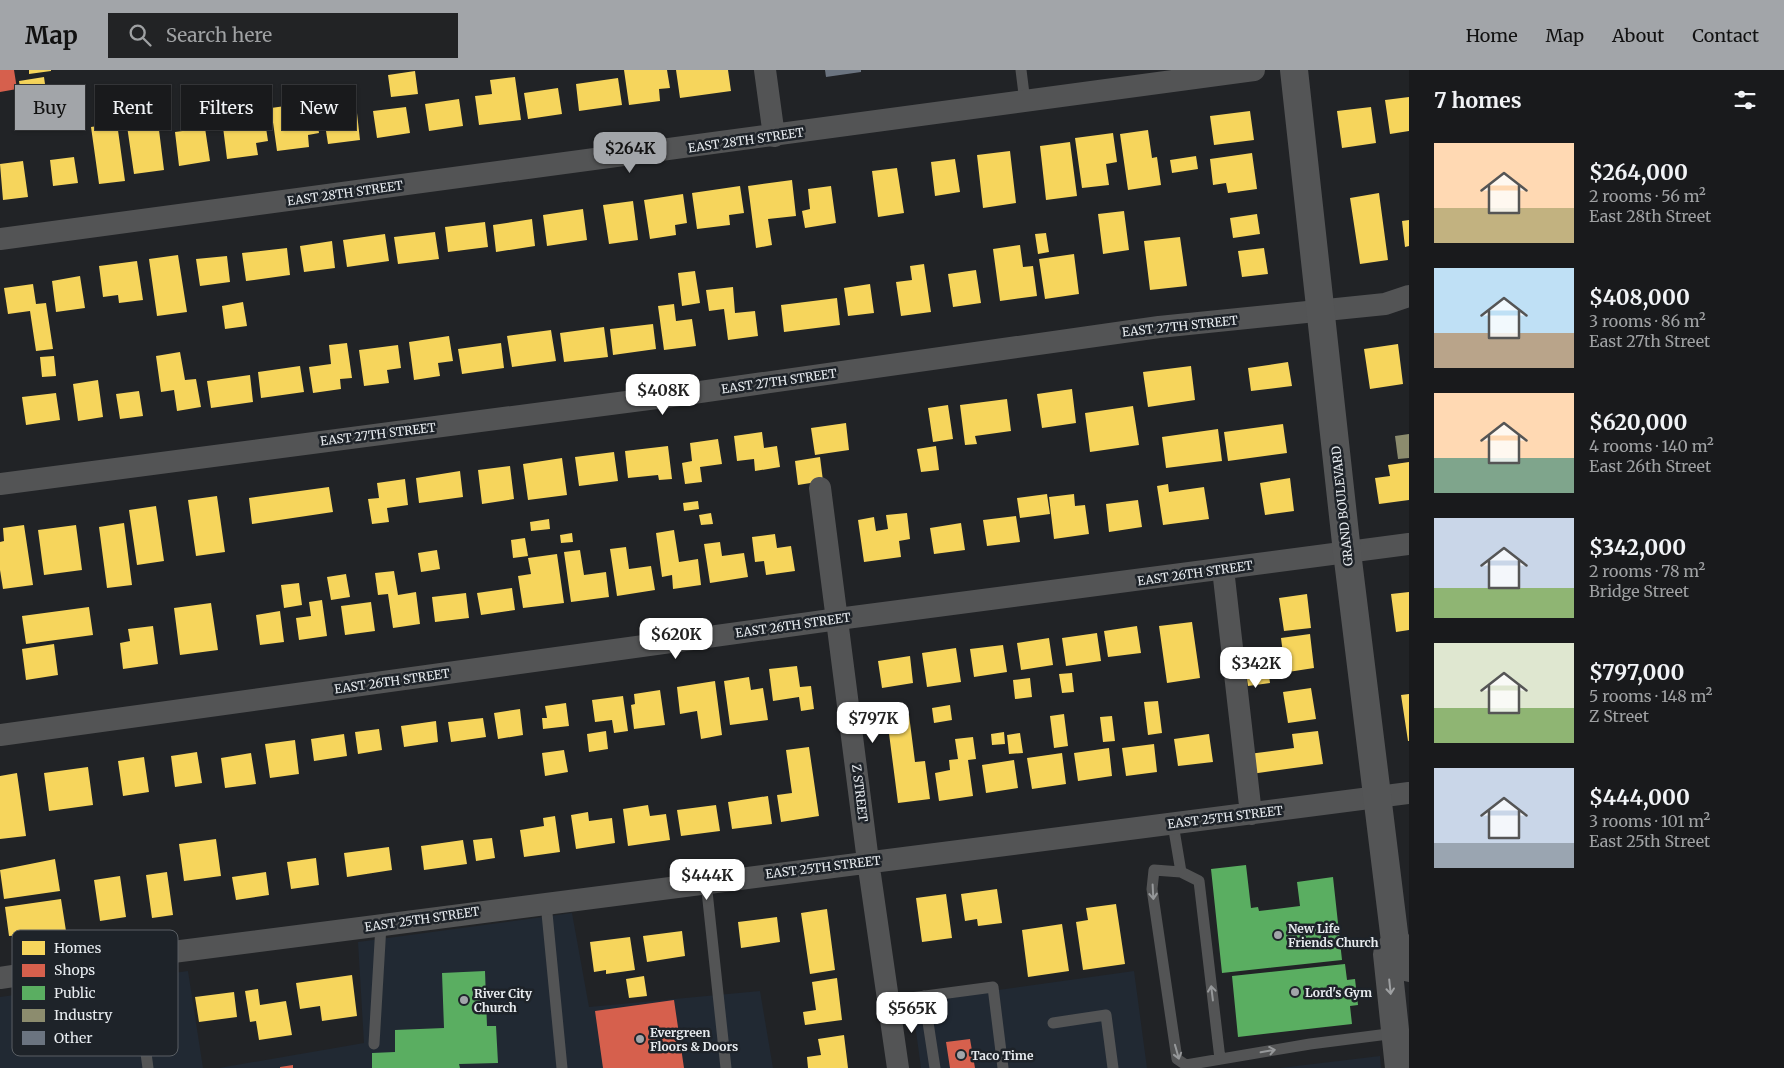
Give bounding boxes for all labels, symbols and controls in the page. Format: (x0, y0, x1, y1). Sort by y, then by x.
search box (108, 13, 458, 58)
text: Map (25, 20, 78, 51)
icon: search (126, 21, 154, 49)
text: Search here (166, 23, 272, 47)
text: Home (1466, 24, 1518, 47)
text: Map (1546, 24, 1584, 47)
text: About (1612, 24, 1664, 47)
text: Contact (1692, 24, 1759, 47)
chip: Buy (15, 85, 85, 130)
chip: Rent (95, 85, 171, 130)
chip: Filters (181, 85, 272, 130)
chip: New (282, 85, 356, 130)
icon: filters (1731, 86, 1759, 114)
text: 7 homes (1434, 87, 1522, 114)
street label: EAST 28TH STREET (687, 124, 806, 156)
pin: $264K (595, 132, 665, 174)
text: $264K (604, 138, 656, 158)
text: $264,000 (1589, 159, 1688, 186)
icon: home (1474, 163, 1534, 223)
street label: EAST 28TH STREET (286, 177, 405, 209)
text: 2 rooms · 56 m² (1589, 186, 1706, 206)
text: East 28th Street (1589, 206, 1711, 226)
text: $408,000 (1589, 284, 1690, 311)
icon: home (1474, 288, 1534, 348)
text: 3 rooms · 86 m² (1589, 311, 1706, 331)
street label: EAST 27TH STREET (1121, 312, 1239, 340)
text: East 27th Street (1589, 331, 1710, 351)
street label: EAST 27TH STREET (720, 365, 838, 397)
pin: $408K (628, 374, 698, 416)
text: $408K (637, 380, 689, 400)
text: $620,000 (1589, 409, 1687, 436)
icon: home (1474, 413, 1534, 473)
street label: EAST 27TH STREET (319, 419, 437, 449)
text: 4 rooms · 140 m² (1589, 436, 1714, 456)
street label: GRAND BOULEVARD (1328, 445, 1356, 567)
text: East 26th Street (1589, 456, 1711, 476)
text: $342,000 (1589, 534, 1686, 561)
icon: home (1474, 538, 1534, 598)
street label: EAST 26TH STREET (1136, 557, 1254, 589)
text: 2 rooms · 78 m² (1589, 561, 1705, 581)
text: Bridge Street (1589, 581, 1689, 601)
street label: EAST 26TH STREET (734, 609, 852, 641)
pin: $620K (641, 618, 711, 660)
text: $620K (651, 624, 701, 644)
pin: $342K (1221, 646, 1291, 689)
text: $342K (1231, 653, 1281, 673)
text: $797,000 (1589, 659, 1684, 686)
icon: home (1474, 663, 1534, 723)
street label: EAST 26TH STREET (333, 665, 451, 697)
text: 5 rooms · 148 m² (1589, 686, 1713, 706)
pin: $797K (838, 702, 908, 744)
text: Z Street (1589, 706, 1649, 726)
text: $797K (848, 708, 898, 728)
street label: Z STREET (849, 763, 871, 823)
text: $444,000 (1589, 784, 1690, 811)
icon: home (1474, 788, 1534, 848)
street label: EAST 25TH STREET (1166, 802, 1284, 832)
text: 3 rooms · 101 m² (1589, 811, 1710, 831)
text: East 25th Street (1589, 831, 1710, 851)
street label: EAST 25TH STREET (764, 852, 882, 882)
pin: $444K (672, 858, 742, 901)
text: $444K (681, 865, 733, 885)
one-way arrow (1148, 883, 1157, 899)
street label: EAST 25TH STREET (363, 903, 481, 935)
place label: New Life Friends Church (1288, 921, 1379, 950)
marker: New Life Friends Church (1272, 929, 1284, 941)
legend (12, 930, 178, 1056)
text: Homes (54, 939, 101, 957)
text: Shops (54, 961, 95, 979)
one-way arrow (1385, 979, 1395, 995)
text: Public (54, 984, 96, 1002)
place label: Lord's Gym (1305, 985, 1372, 1000)
place label: River City Church (474, 986, 533, 1015)
one-way arrow (1207, 986, 1217, 1002)
marker: Lord's Gym (1289, 986, 1301, 998)
pin: $565K (877, 992, 947, 1034)
marker: River City Church (458, 994, 470, 1006)
text: $565K (887, 998, 937, 1018)
text: Industry (54, 1006, 113, 1024)
place label: Evergreen Floors & Doors (650, 1025, 738, 1054)
text: Other (54, 1029, 93, 1047)
marker: Evergreen Floors & Doors (634, 1033, 646, 1045)
one-way arrow (1173, 1044, 1182, 1060)
one-way arrow (1260, 1046, 1276, 1056)
place label: Taco Time (971, 1048, 1034, 1063)
marker: Taco Time (955, 1049, 967, 1061)

